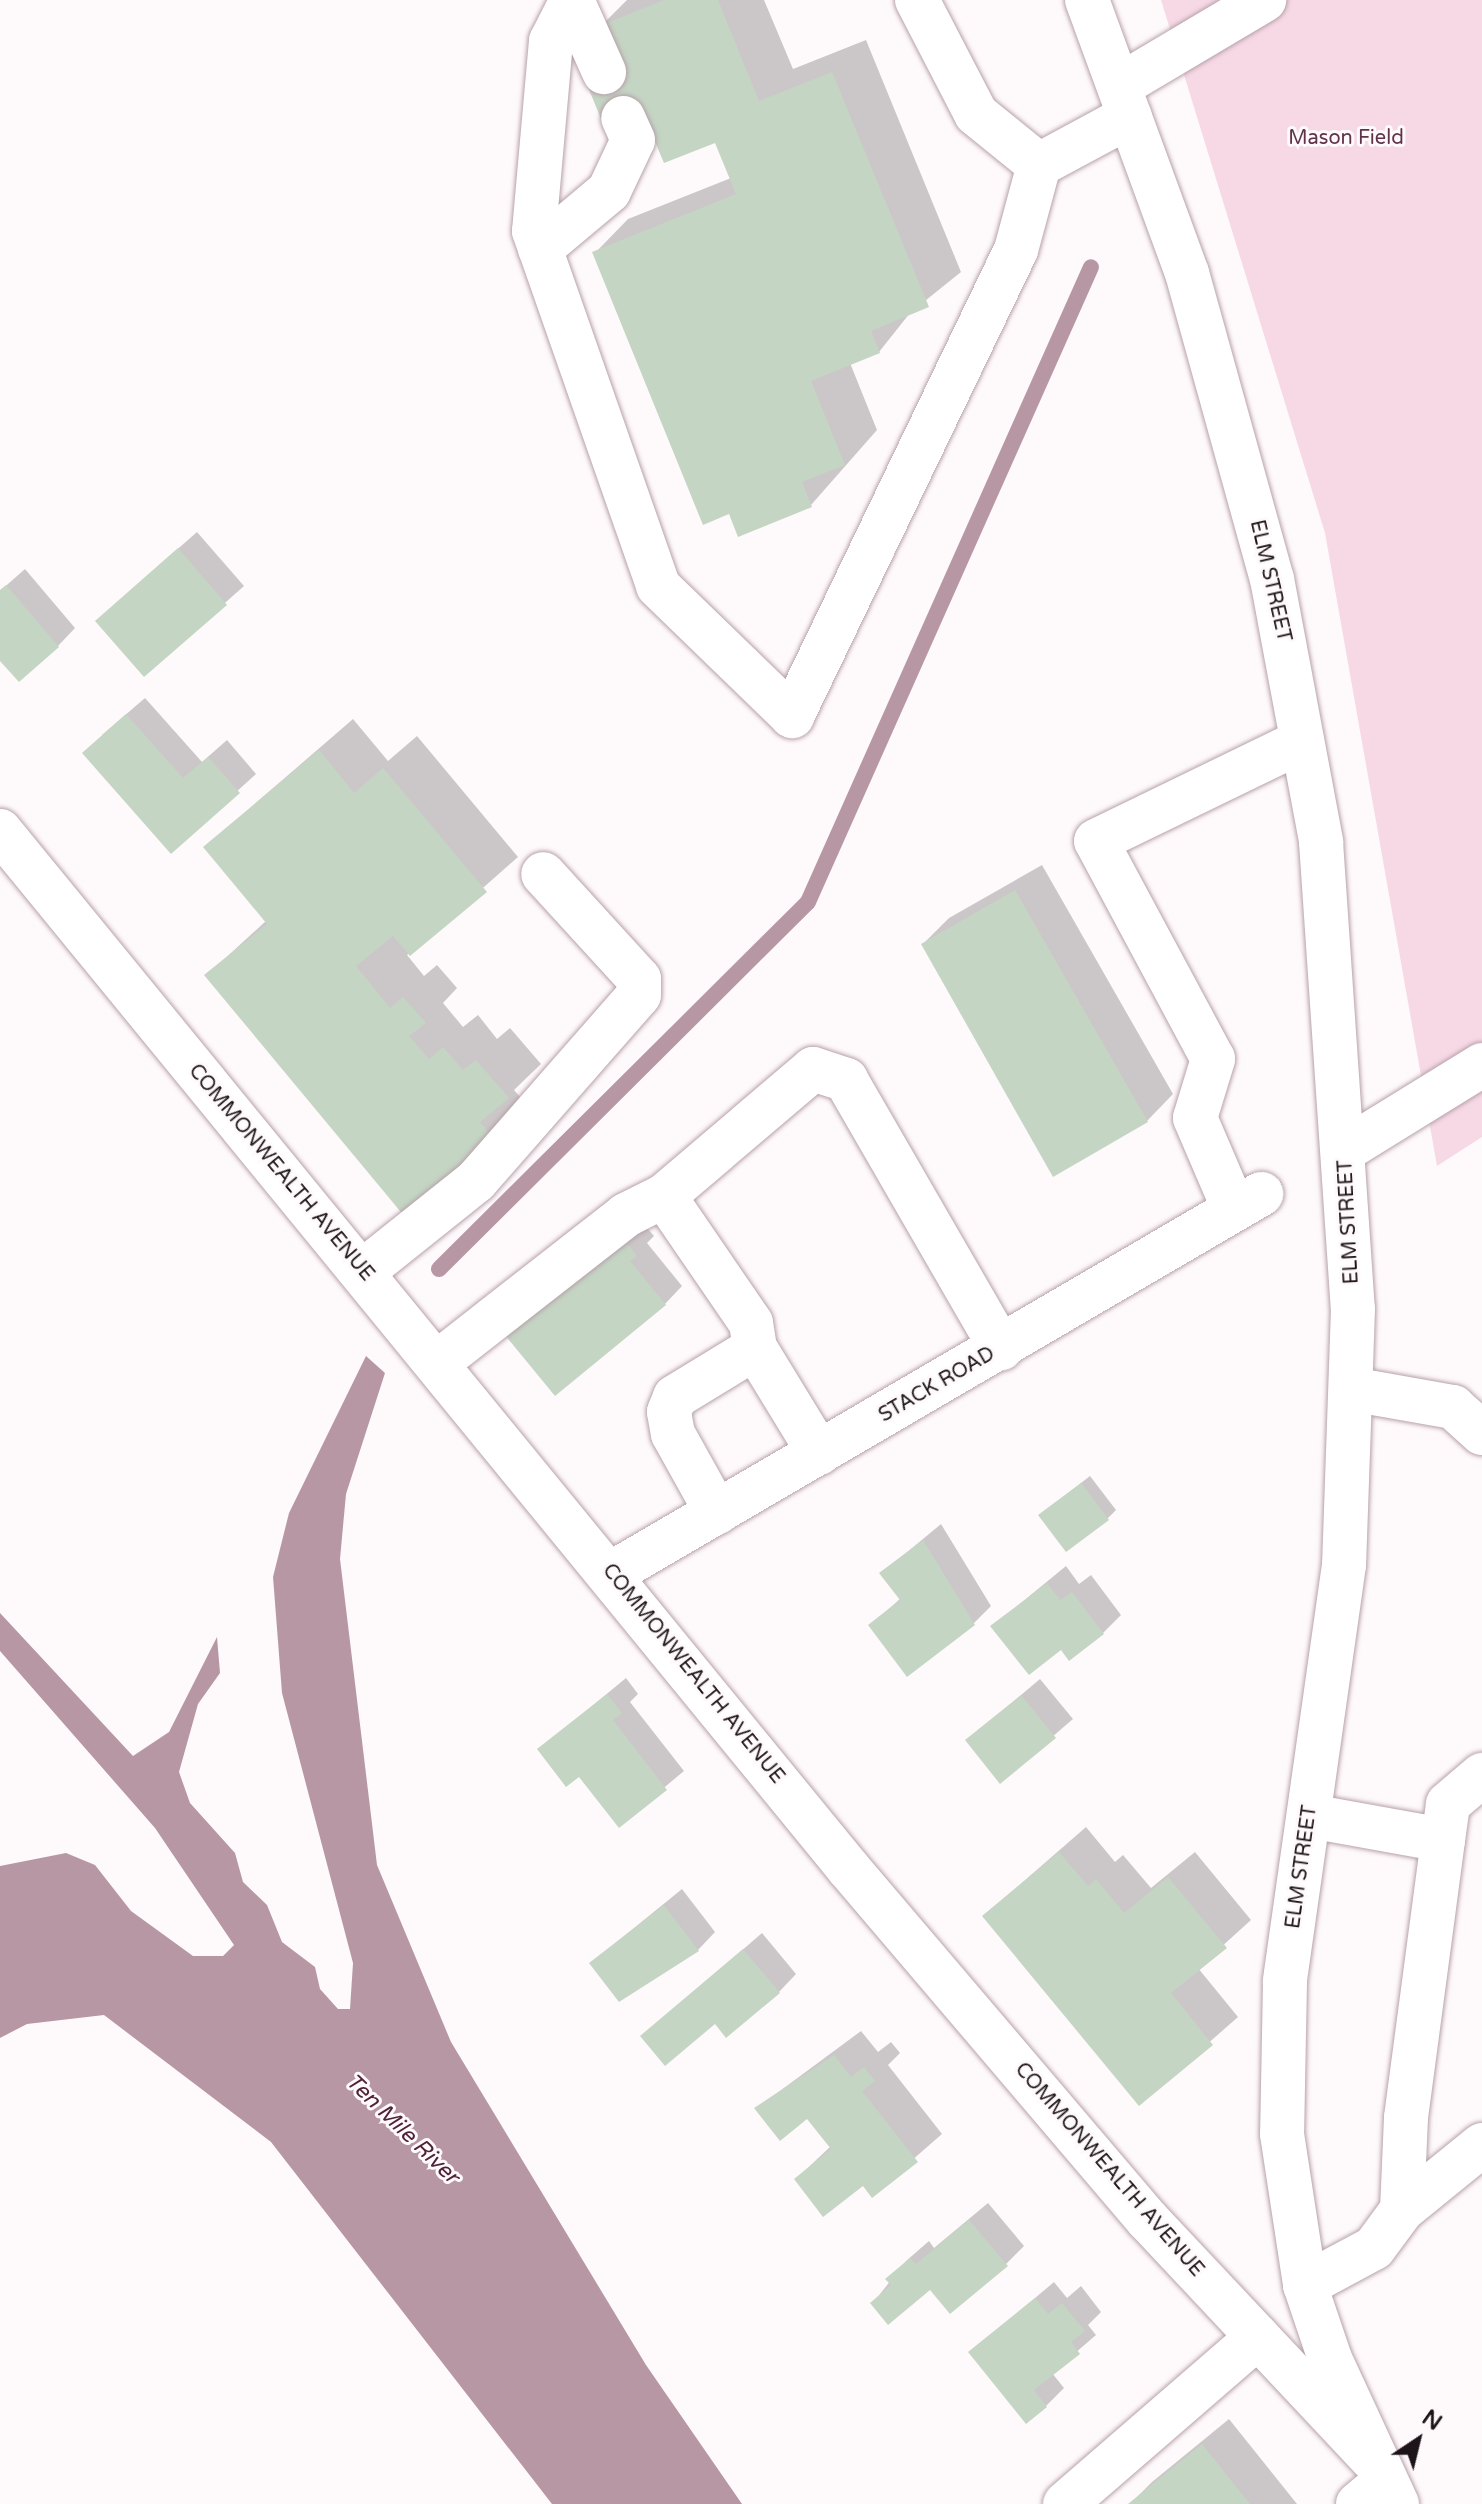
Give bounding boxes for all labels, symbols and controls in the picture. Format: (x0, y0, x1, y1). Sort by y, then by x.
park label: Mason Field (1288, 126, 1404, 150)
street label: ELM STREET (1244, 518, 1296, 644)
street label: COMMONWEALTH AVENUE (183, 1060, 379, 1286)
street label: ELM STREET (1334, 1159, 1364, 1285)
street label: STACK ROAD (875, 1342, 999, 1428)
street label: COMMONWEALTH AVENUE (597, 1559, 789, 1789)
street label: ELM STREET (1281, 1804, 1323, 1930)
street label: COMMONWEALTH AVENUE (1009, 2058, 1209, 2282)
water label: Ten Mile River (340, 2068, 464, 2190)
north arrow (1378, 2400, 1458, 2480)
text: N (1417, 2405, 1446, 2436)

